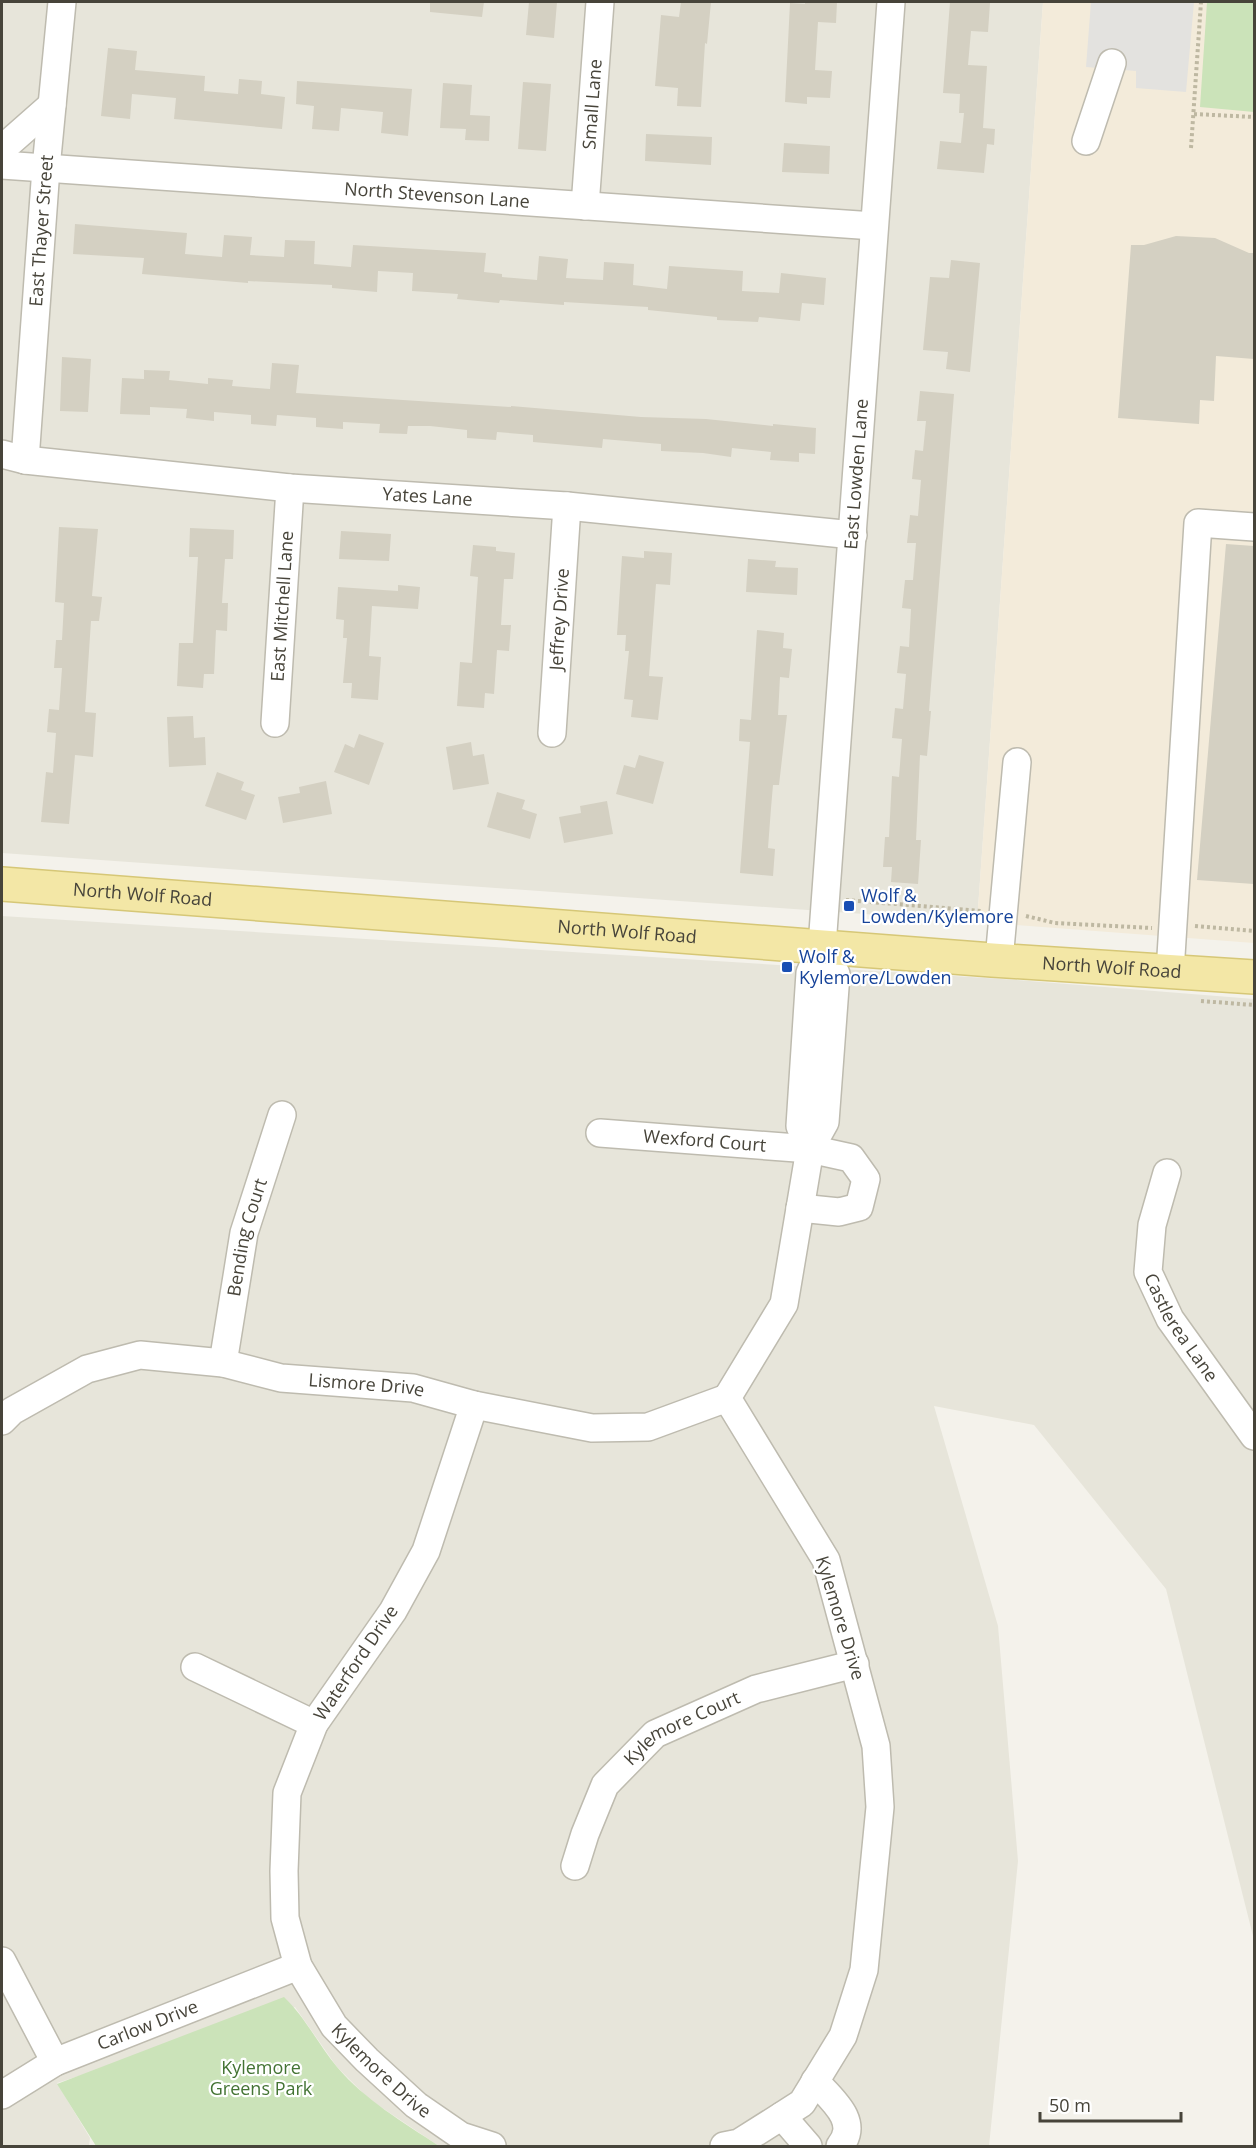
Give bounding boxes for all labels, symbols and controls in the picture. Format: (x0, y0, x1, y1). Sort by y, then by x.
street label: Small Lane (576, 58, 607, 150)
street label: East Thayer Street (23, 153, 58, 307)
street label: North Stevenson Lane (343, 176, 531, 213)
street label: East Lowden Lane (838, 398, 873, 550)
street label: Yates Lane (382, 481, 473, 511)
street label: East Mitchell Lane (265, 530, 298, 682)
street label: Jeffrey Drive (543, 567, 574, 673)
street label: North Wolf Road (72, 876, 213, 911)
place label: Wolf & Lowden/Kylemore (861, 883, 1014, 928)
marker: Wolf & Lowden/Kylemore (842, 899, 856, 913)
street label: North Wolf Road (557, 914, 698, 948)
place label: Wolf & Kylemore/Lowden (799, 944, 952, 989)
street label: North Wolf Road (1041, 950, 1182, 983)
marker: Wolf & Kylemore/Lowden (780, 960, 794, 974)
street label: Wexford Court (642, 1123, 767, 1157)
street label: Bending Court (221, 1175, 272, 1298)
street label: Castlerea Lane (1139, 1269, 1224, 1386)
street label: Lismore Drive (308, 1367, 428, 1402)
street label: Kylemore Drive (811, 1553, 871, 1683)
street label: Waterford Drive (308, 1600, 403, 1725)
street label: Kylemore Court (618, 1685, 743, 1770)
street label: Carlow Drive (93, 1994, 201, 2055)
street label: Kylemore Drive (327, 2018, 436, 2123)
park label: Kylemore Greens Park (210, 2055, 313, 2100)
scale bar (1040, 2085, 1181, 2123)
text: 50 m (1049, 2093, 1091, 2117)

